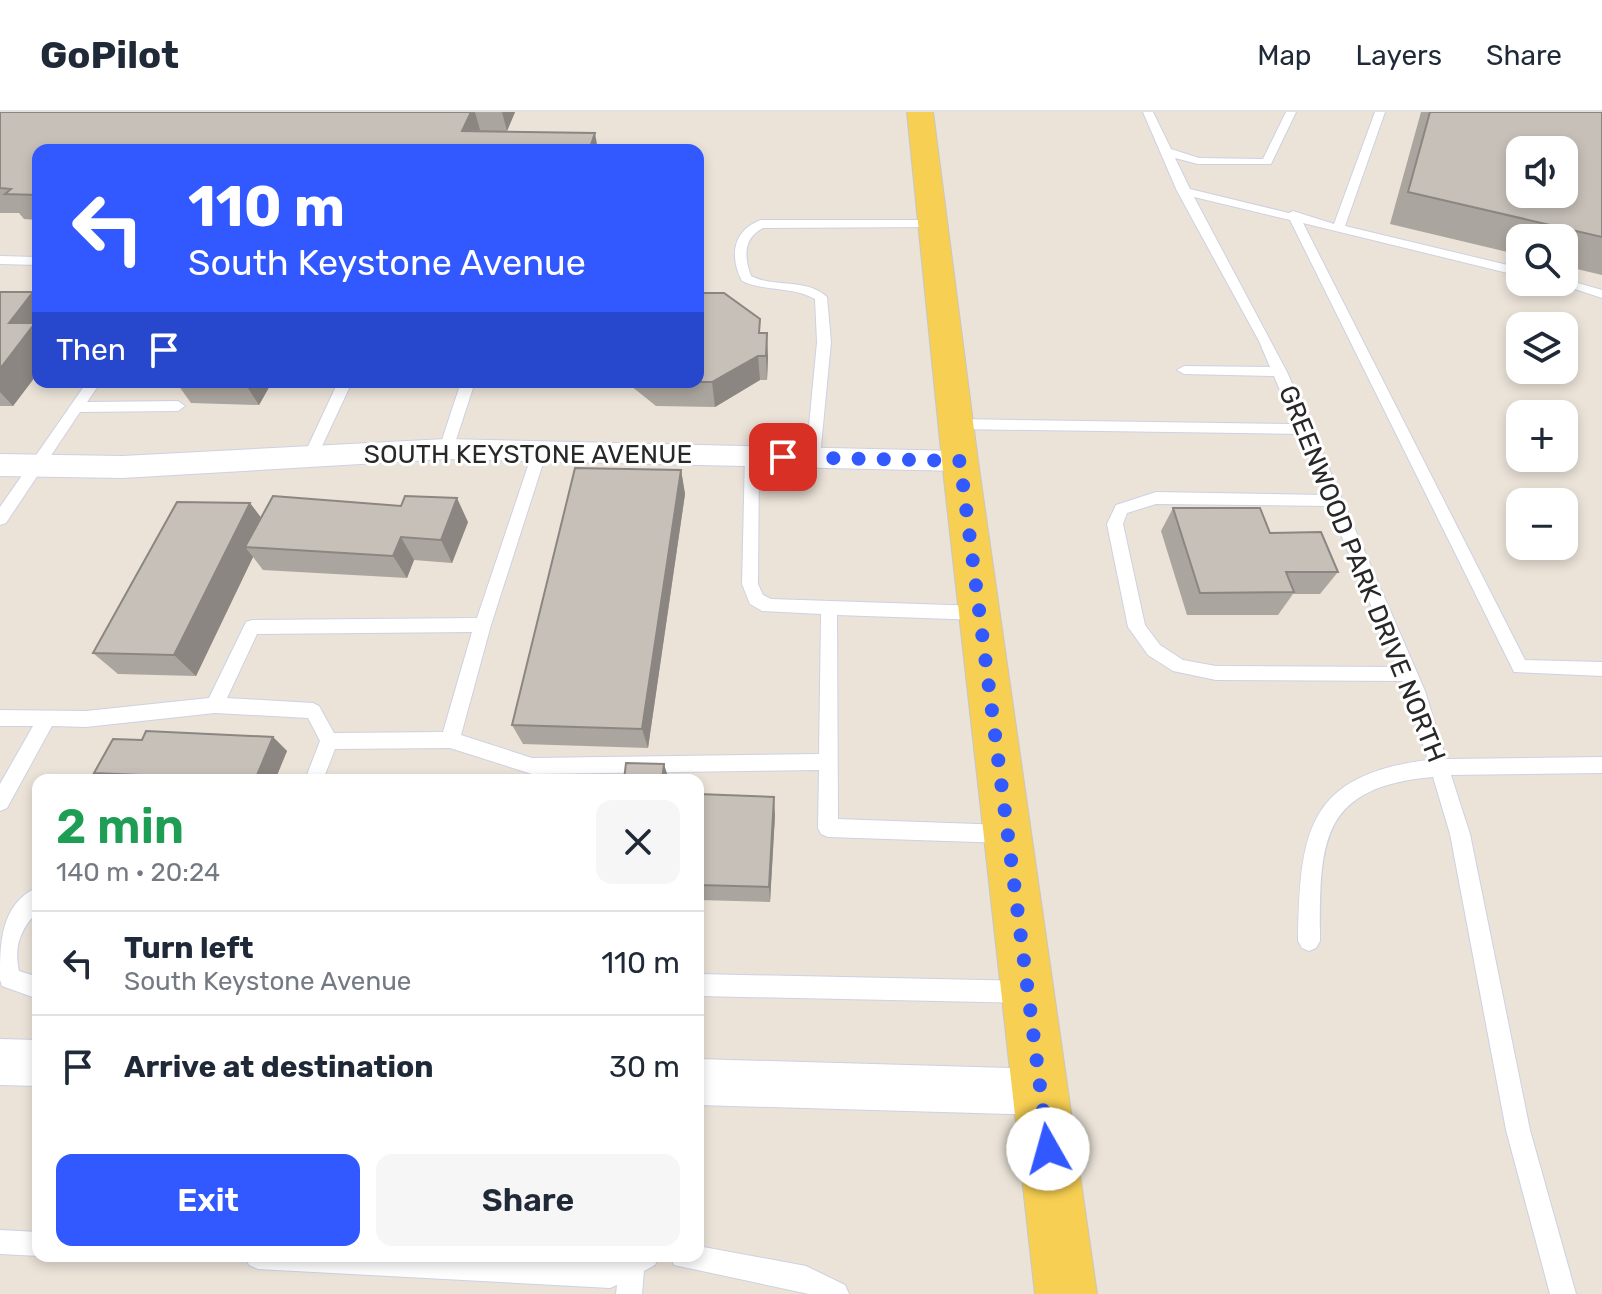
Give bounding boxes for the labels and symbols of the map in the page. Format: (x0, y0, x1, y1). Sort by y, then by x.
street label: GREENWOOD PARK DRIVE NORTH (1272, 381, 1452, 767)
pin (749, 423, 817, 491)
street label: SOUTH KEYSTONE AVENUE (364, 439, 692, 470)
position arrow (1006, 1107, 1090, 1191)

